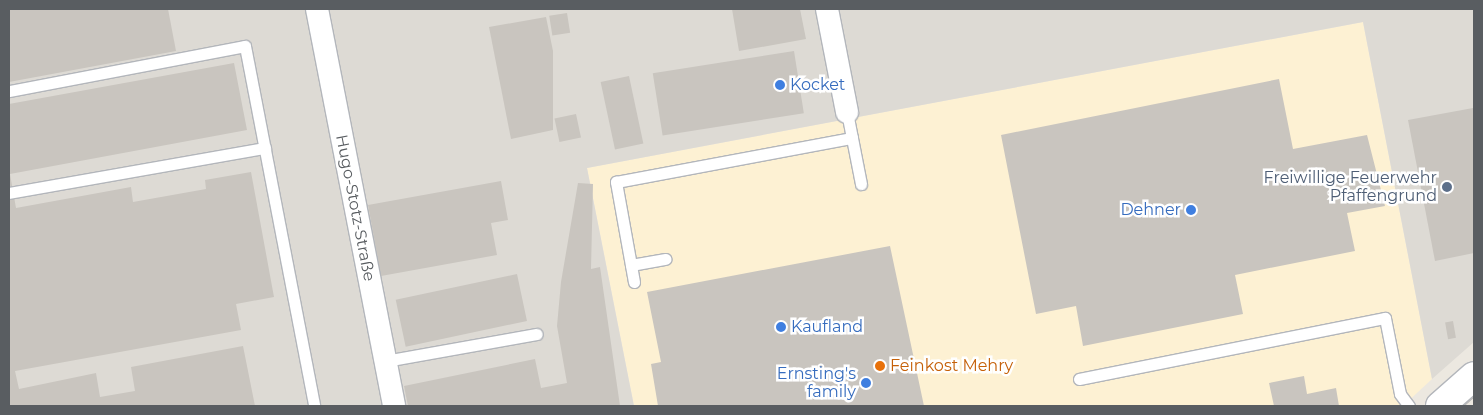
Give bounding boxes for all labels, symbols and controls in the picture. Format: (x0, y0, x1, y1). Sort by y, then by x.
place label: Kocket (790, 75, 845, 95)
marker: Kocket (774, 79, 786, 91)
street label: Hugo-Stotz-Straße (331, 133, 379, 283)
place label: Freiwillige Feuerwehr Pfaffengrund (1263, 168, 1437, 206)
marker: Freiwillige Feuerwehr Pfaffengrund (1441, 181, 1453, 193)
place label: Dehner (1120, 200, 1181, 220)
marker: Dehner (1185, 204, 1197, 216)
place label: Kaufland (791, 317, 863, 337)
marker: Kaufland (775, 321, 787, 333)
place label: Feinkost Mehry (890, 356, 1013, 376)
marker: Feinkost Mehry (874, 360, 886, 372)
place label: Ernsting's family (777, 364, 856, 402)
marker: Ernsting's family (860, 377, 872, 389)

